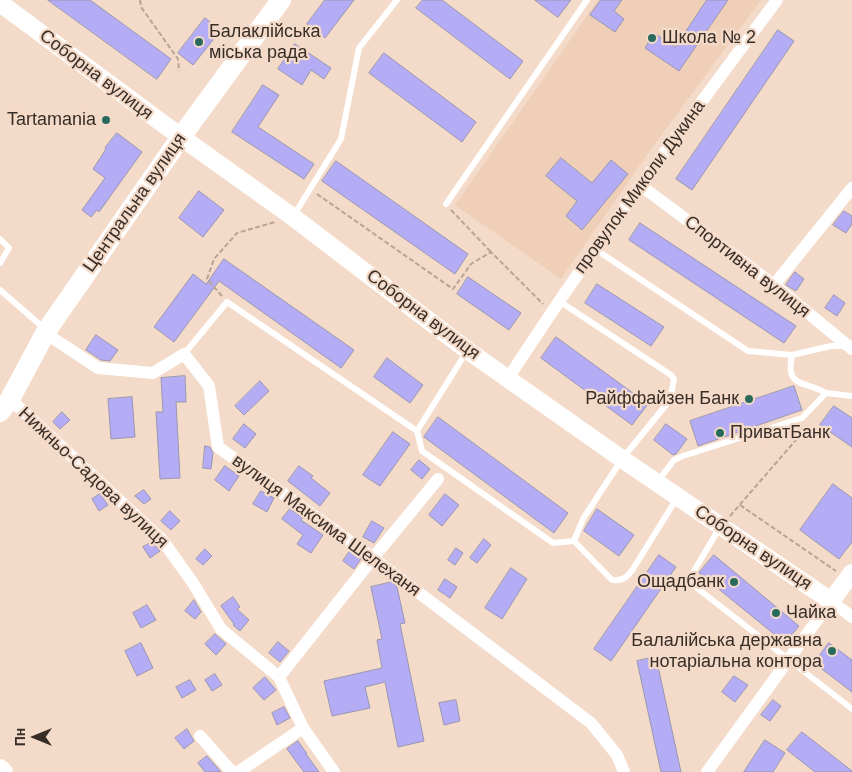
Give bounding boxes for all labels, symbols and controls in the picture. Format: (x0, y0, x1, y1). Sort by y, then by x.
place label: Балаклійська міська рада (209, 21, 321, 64)
street label: Соборна вулиця (35, 25, 157, 125)
place label: Школа № 2 (662, 27, 756, 49)
marker: Школа № 2 (646, 32, 658, 44)
marker: Балаклійська міська рада (193, 36, 205, 48)
street label: провулок Миколи Дукина (570, 96, 710, 278)
place label: Tartamania (7, 109, 96, 131)
marker: Tartamania (100, 114, 112, 126)
street label: Центральна вулиця (79, 129, 191, 277)
street label: Спортивна вулиця (680, 211, 814, 323)
street label: Соборна вулиця (362, 265, 484, 365)
place label: Райффайзен Банк (585, 388, 739, 410)
marker: Райффайзен Банк (743, 393, 755, 405)
street label: Нижньо-Садова вулиця (14, 403, 172, 553)
place label: ПриватБанк (730, 422, 830, 444)
marker: ПриватБанк (714, 427, 726, 439)
street label: вулиця Максима Шелеханя (228, 450, 424, 602)
street label: Соборна вулиця (690, 501, 816, 595)
place label: Ощадбанк (637, 571, 724, 593)
marker: Ощадбанк (728, 576, 740, 588)
place label: Чайка (786, 602, 836, 624)
marker: Чайка (770, 607, 782, 619)
place label: Балалійська державна нотаріальна контора (631, 630, 822, 672)
marker: Балалійська державна нотаріальна контора (826, 645, 838, 657)
north arrow (10, 712, 60, 762)
text: Пн (12, 728, 28, 746)

